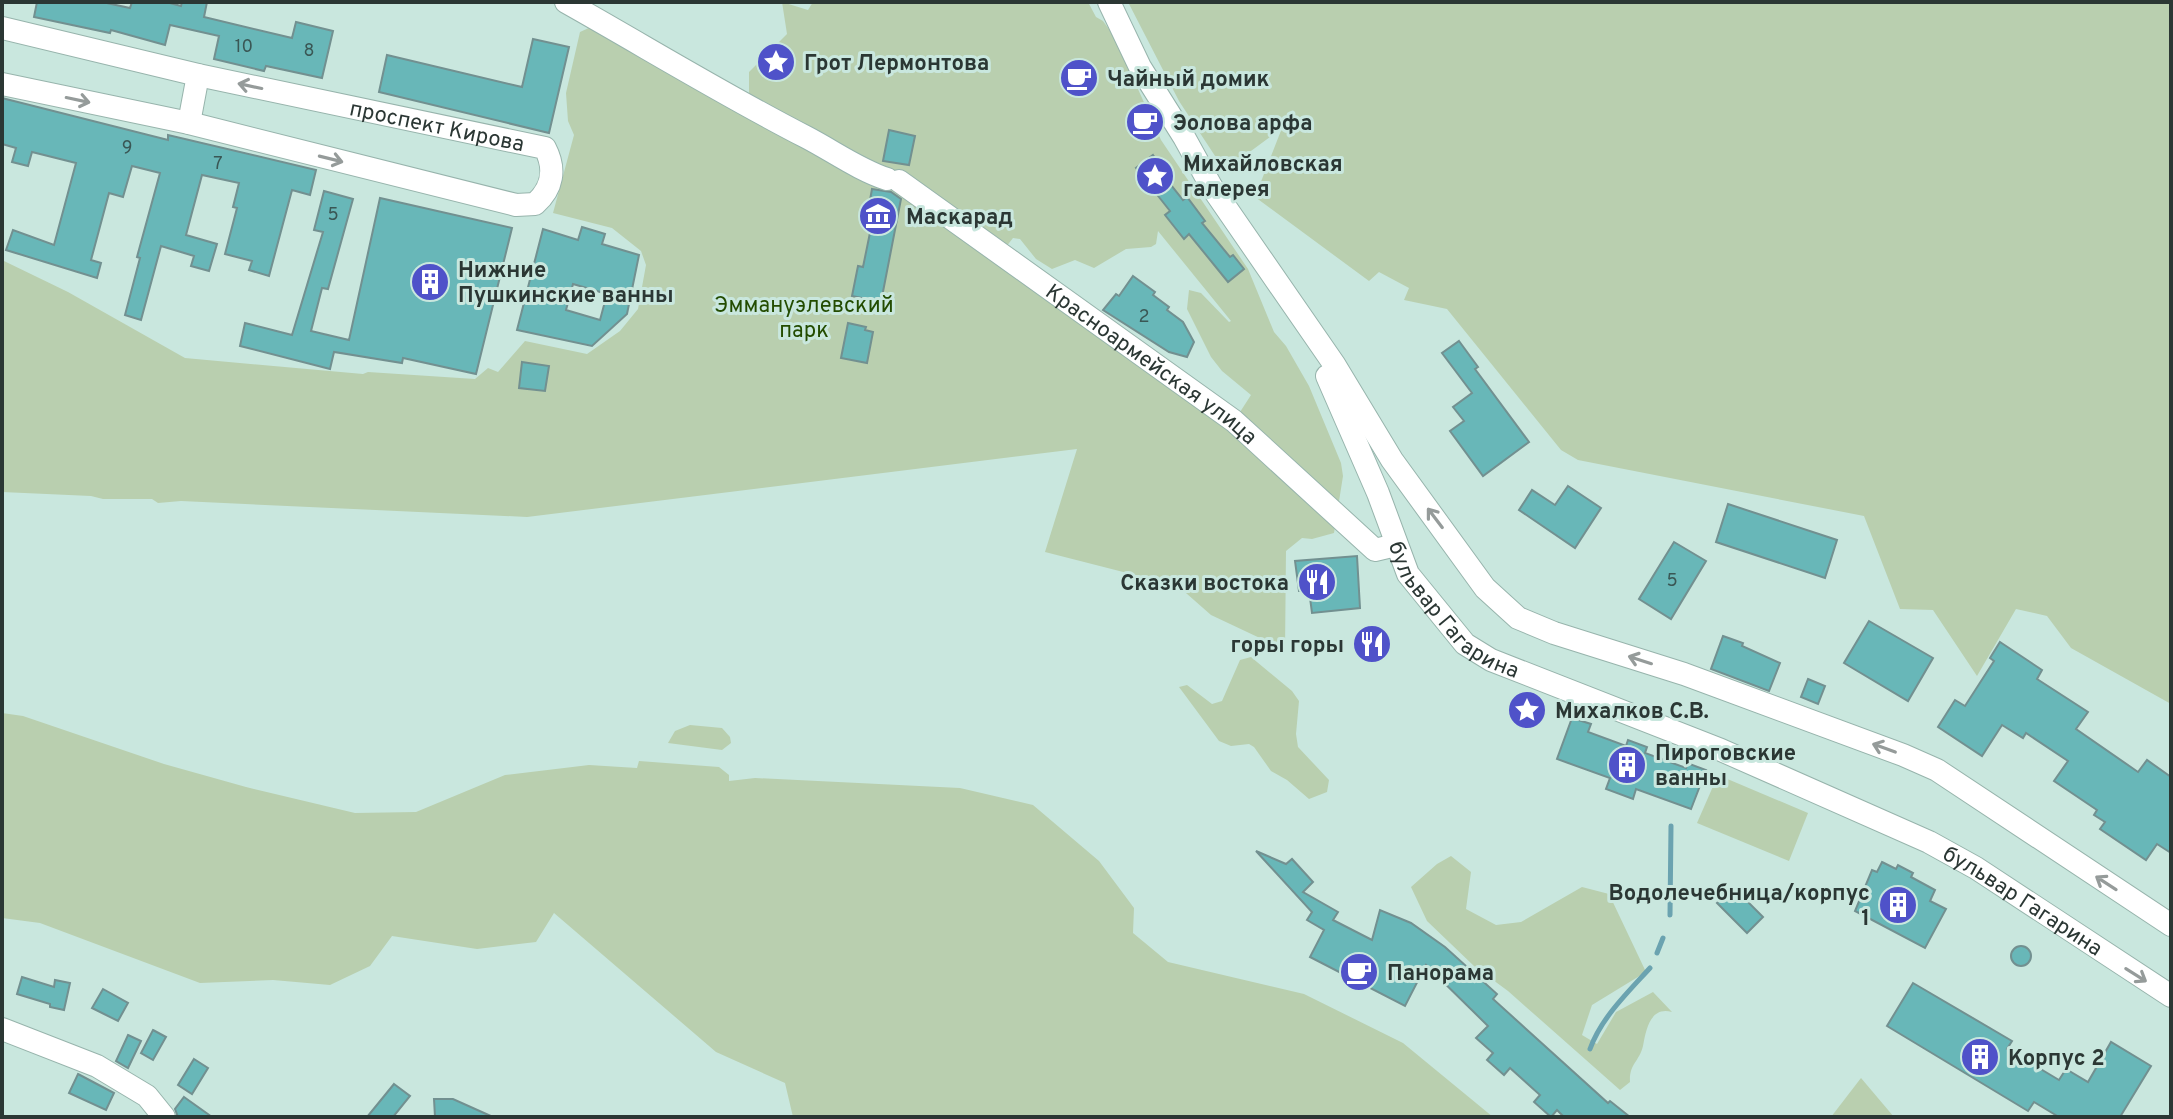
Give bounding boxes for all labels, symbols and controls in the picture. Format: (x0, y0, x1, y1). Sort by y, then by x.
house number: 10 (235, 36, 253, 59)
house number: 8 (304, 40, 315, 63)
place icon: Грот Лермонтова (755, 41, 797, 83)
place label: Грот Лермонтова (804, 51, 989, 78)
cafe icon: Чайный домик (1058, 57, 1100, 99)
place label: Чайный домик (1107, 67, 1270, 94)
one-way arrow (237, 78, 263, 93)
one-way arrow (65, 93, 91, 108)
street label: проспект Кирова (347, 96, 527, 159)
cafe icon: Эолова арфа (1124, 101, 1166, 143)
place label: Эолова арфа (1173, 111, 1313, 138)
house number: 9 (122, 137, 132, 160)
one-way arrow (318, 152, 344, 167)
place label: Михайловская галерея (1183, 152, 1343, 204)
house number: 7 (213, 153, 223, 176)
place icon: Михайловская галерея (1134, 155, 1176, 197)
museum icon: Маскарад (857, 195, 899, 237)
house number: 5 (327, 204, 339, 227)
place label: Маскарад (906, 205, 1013, 232)
place label: Нижние Пушкинские ванны (458, 258, 674, 310)
building icon: Нижние Пушкинские ванны (409, 261, 451, 303)
street label: Красноармейская улица (1039, 279, 1262, 452)
park label: Эммануэлевский парк (714, 293, 894, 345)
house number: 2 (1138, 306, 1150, 329)
one-way arrow (1427, 507, 1443, 529)
street label: бульвар Гагарина (1381, 538, 1522, 686)
restaurant icon: Сказки востока (1296, 561, 1338, 603)
house number: 5 (1666, 570, 1678, 593)
place label: Сказки востока (1120, 571, 1289, 598)
restaurant icon: горы горы (1351, 623, 1393, 665)
place label: горы горы (1231, 633, 1344, 660)
one-way arrow (1627, 652, 1653, 667)
place icon: Михалков С.В. (1506, 689, 1548, 731)
place label: Михалков С.В. (1555, 699, 1709, 726)
one-way arrow (1872, 739, 1897, 754)
place label: Пироговские ванны (1655, 741, 1796, 793)
building icon: Пироговские ванны (1606, 744, 1648, 786)
street label: бульвар Гагарина (1937, 841, 2107, 963)
one-way arrow (2095, 874, 2117, 891)
place label: Водолечебница/корпус 1 (1608, 881, 1870, 933)
building icon: Водолечебница/корпус 1 (1877, 884, 1919, 926)
cafe icon: Панорама (1338, 951, 1380, 993)
place label: Панорама (1387, 961, 1494, 988)
one-way arrow (2124, 967, 2147, 983)
building icon: Корпус 2 (1959, 1036, 2001, 1078)
place label: Корпус 2 (2008, 1046, 2105, 1073)

